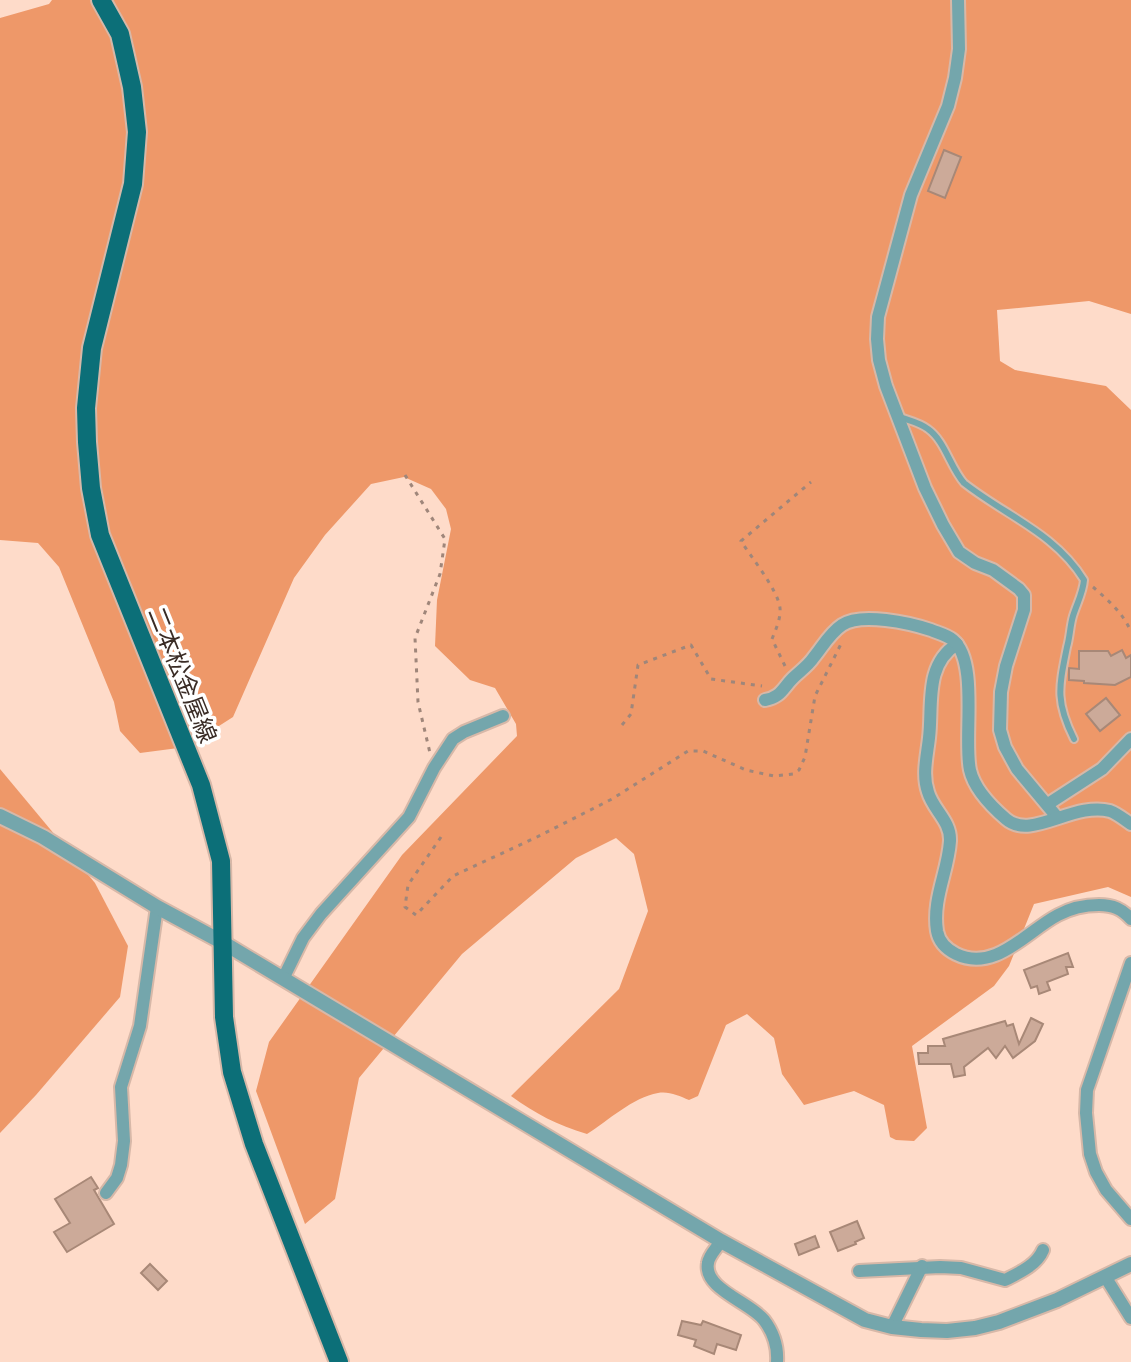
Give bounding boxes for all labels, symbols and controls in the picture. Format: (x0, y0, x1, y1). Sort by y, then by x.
street label: 二本松金屋線 (142, 603, 223, 747)

